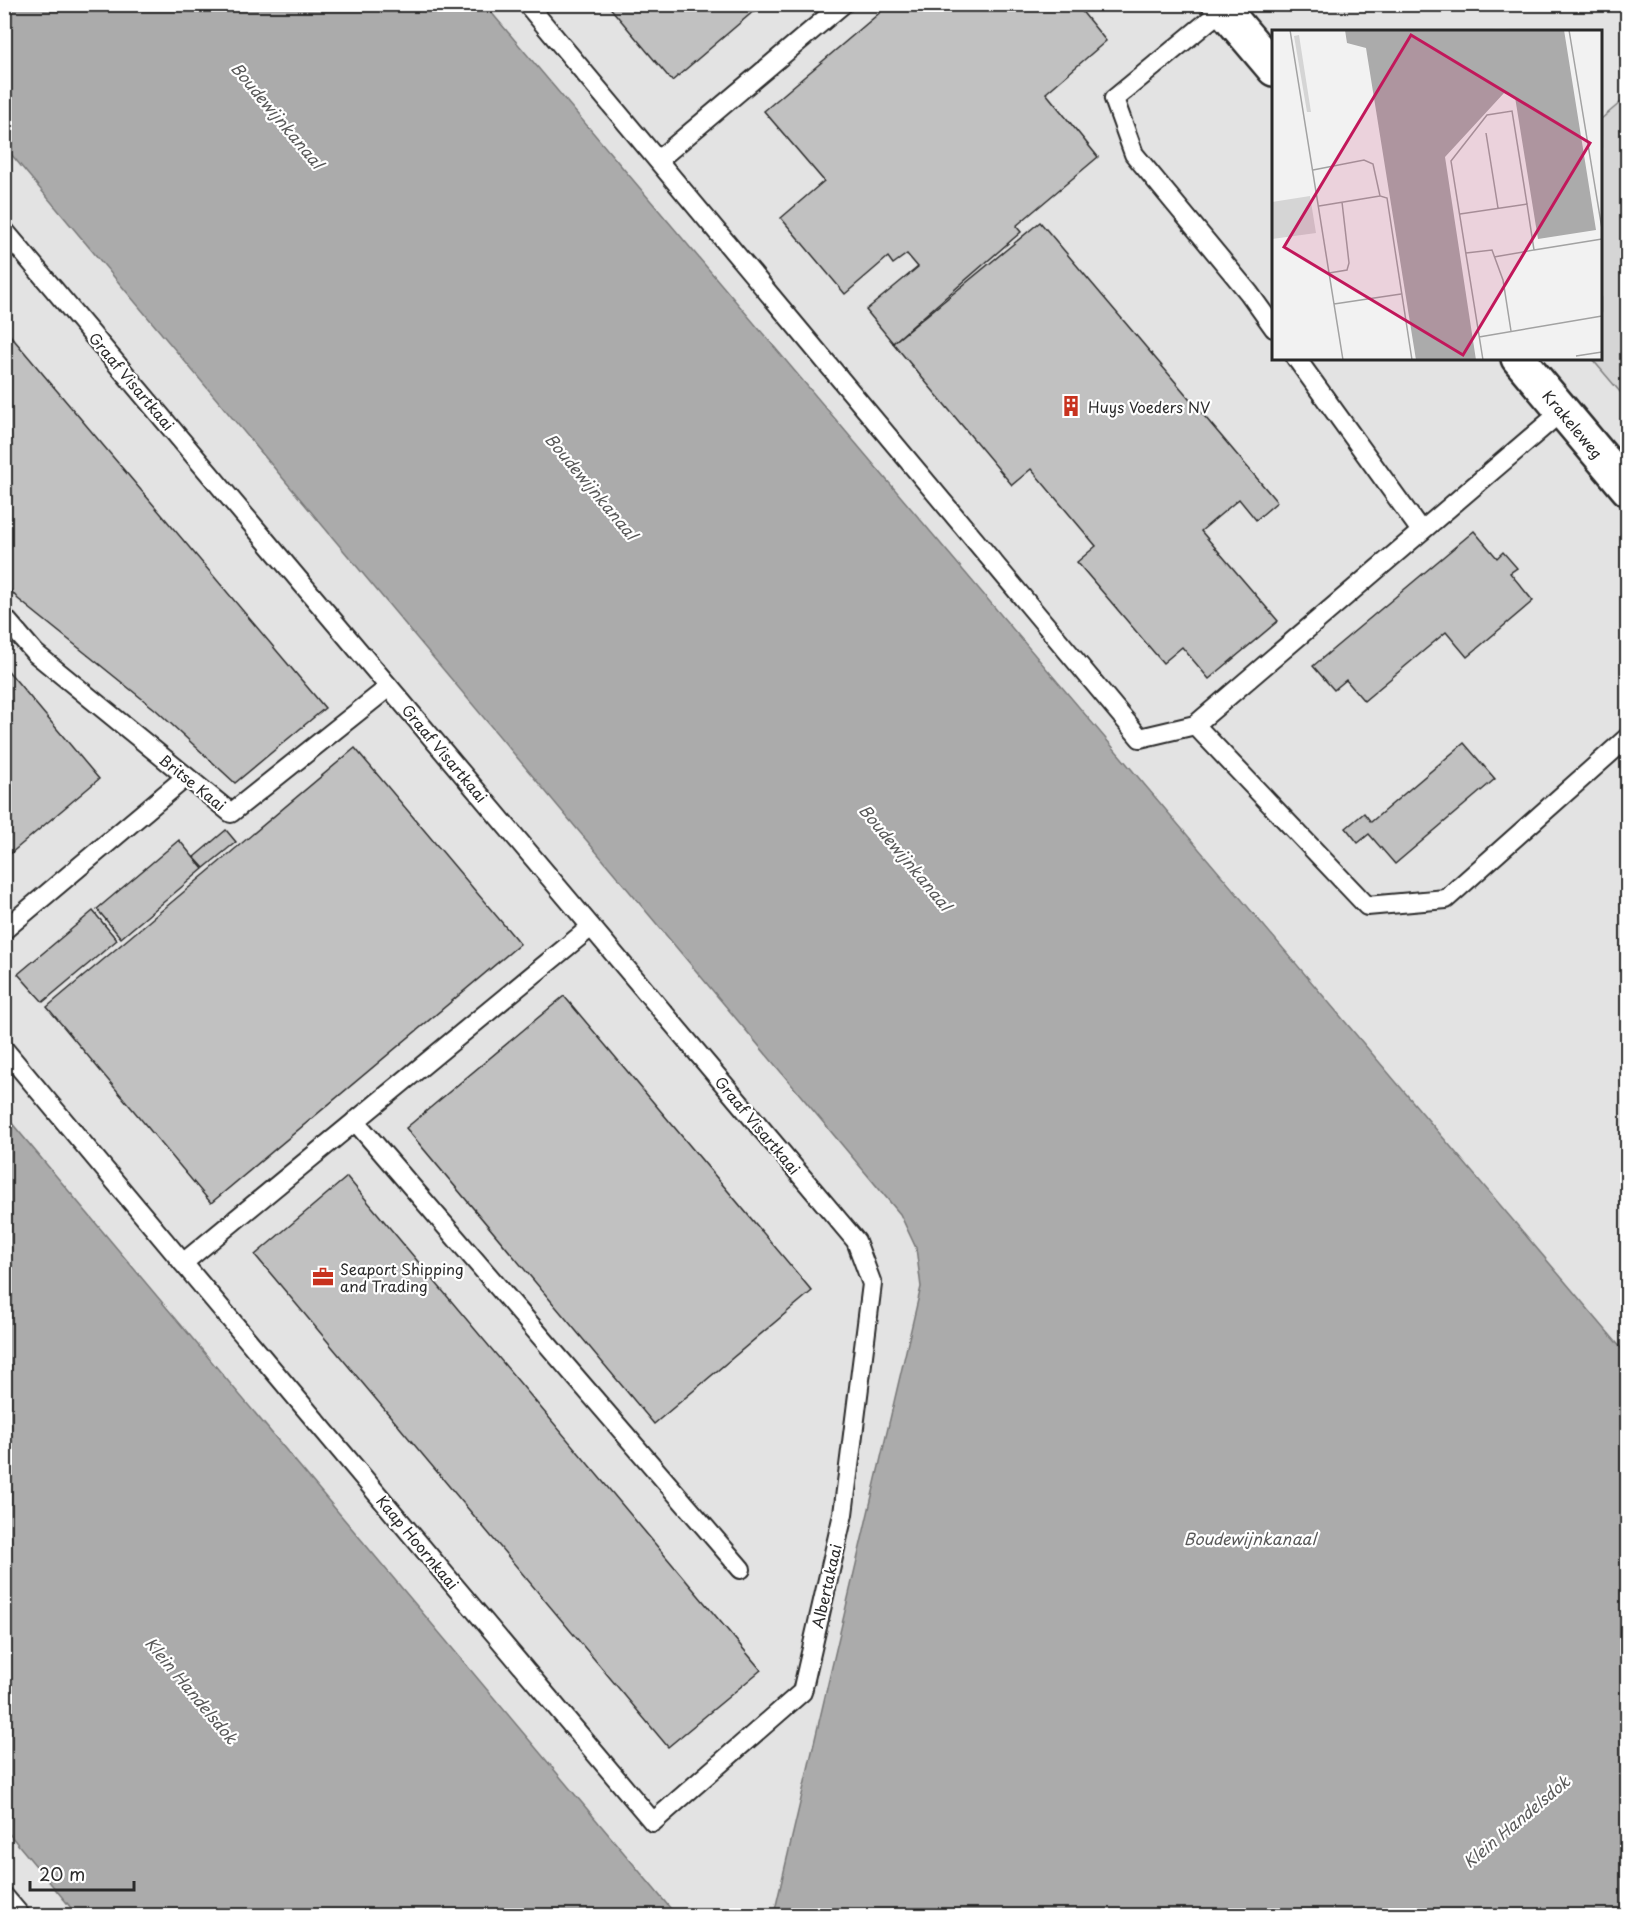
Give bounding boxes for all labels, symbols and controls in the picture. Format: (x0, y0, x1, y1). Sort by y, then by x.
inset map (1272, 30, 1602, 360)
water label: Boudewijnkanaal (226, 57, 331, 175)
street label: Graaf Visartkaai (84, 327, 180, 435)
street label: Krakeleweg (1537, 385, 1609, 463)
building icon: Huys Voeders NV (1059, 394, 1083, 418)
place label: Huys Voeders NV (1088, 395, 1210, 418)
water label: Boudewijnkanaal (540, 428, 645, 546)
street label: Graaf Visartkaai (397, 699, 493, 807)
street label: Britse Kaai (155, 748, 231, 816)
water label: Boudewijnkanaal (854, 799, 959, 917)
street label: Graaf Visartkaai (710, 1071, 806, 1179)
place label: Seaport Shipping and Trading (340, 1257, 464, 1297)
office icon: Seaport Shipping and Trading (311, 1265, 335, 1289)
street label: Kaap Hoornkaai (371, 1490, 465, 1594)
water label: Boudewijnkanaal (1184, 1526, 1319, 1550)
street label: Albertakaai (805, 1542, 847, 1630)
water label: Klein Handelsdok (140, 1631, 245, 1749)
water label: Klein Handelsdok (1457, 1768, 1575, 1873)
scale bar (30, 1854, 134, 1892)
text: 20 m (39, 1860, 85, 1887)

